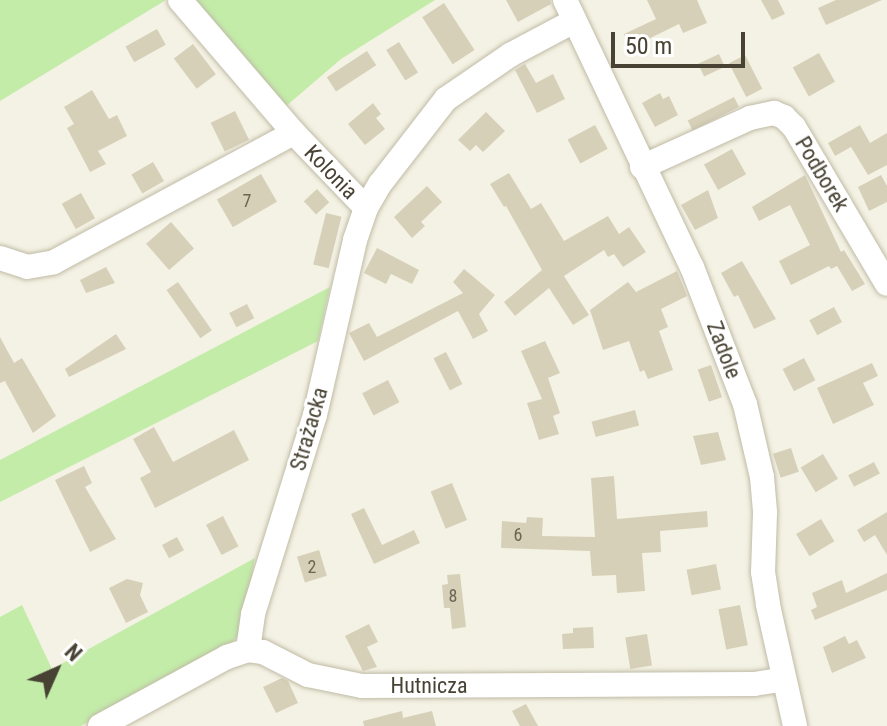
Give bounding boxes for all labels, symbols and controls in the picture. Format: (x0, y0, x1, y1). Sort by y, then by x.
scale bar (615, 16, 749, 66)
text: 50 m (625, 32, 672, 60)
street label: Podborek (789, 132, 855, 216)
street label: Kolonia (299, 139, 363, 205)
house number: 7 (243, 190, 251, 212)
street label: Zadole (701, 318, 747, 382)
street label: Strażacka (285, 384, 333, 474)
house number: 6 (514, 524, 522, 546)
house number: 2 (308, 556, 316, 578)
house number: 8 (449, 585, 457, 607)
north arrow (16, 630, 96, 710)
text: N (60, 639, 87, 666)
street label: Hutnicza (391, 673, 467, 699)

